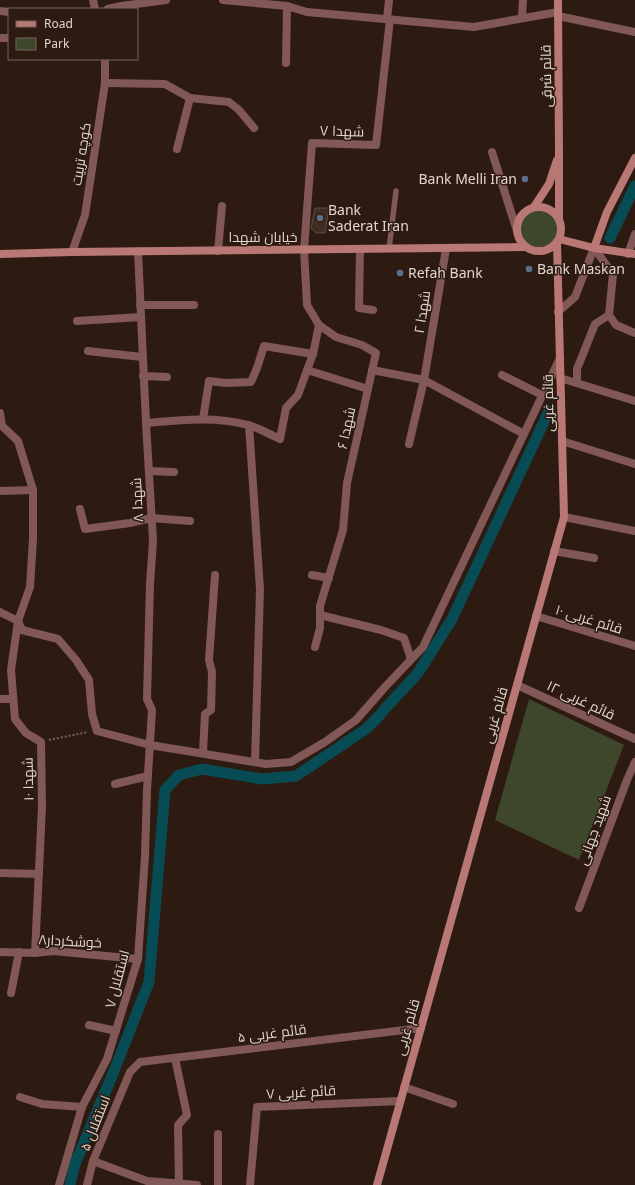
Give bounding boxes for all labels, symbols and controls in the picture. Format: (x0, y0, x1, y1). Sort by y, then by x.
legend (8, 8, 138, 60)
text: Road (44, 15, 73, 32)
text: Park (44, 35, 70, 52)
street label: قائم شرقی (535, 44, 557, 108)
street label: شهدا ۷ (319, 120, 365, 141)
street label: کوچه تربیت (66, 121, 96, 187)
place label: Bank Melli Iran (418, 169, 517, 188)
marker: Bank Melli Iran (520, 174, 530, 184)
place label: Bank Saderat Iran (328, 200, 409, 235)
marker: Bank Saderat Iran (315, 213, 325, 223)
street label: خیابان شهدا (229, 227, 297, 246)
place label: Bank Maskan (537, 259, 625, 278)
place label: Refah Bank (408, 263, 483, 282)
marker: Bank Maskan (524, 264, 534, 274)
marker: Refah Bank (395, 268, 405, 278)
street label: شهدا ۲ (409, 289, 434, 335)
street label: قائم غربی (537, 374, 559, 432)
street label: شهدا ۶ (332, 405, 359, 451)
street label: شهدا ۸ (126, 477, 147, 523)
street label: قائم غربی ۱۰ (553, 599, 625, 639)
street label: قائم غربی ۱۲ (544, 675, 618, 725)
street label: قائم غربی (477, 684, 513, 746)
street label: شهدا ۱۰ (18, 757, 37, 801)
street label: شهید جهانی (572, 792, 615, 868)
street label: خوشکردار۸ (38, 929, 102, 952)
street label: استقلال ۷ (100, 948, 133, 1010)
street label: قائم غربی (389, 996, 425, 1058)
street label: قائم غربی ۵ (236, 1019, 308, 1047)
street label: قائم غربی ۷ (265, 1080, 337, 1104)
street label: استقلال ۵ (75, 1092, 114, 1153)

